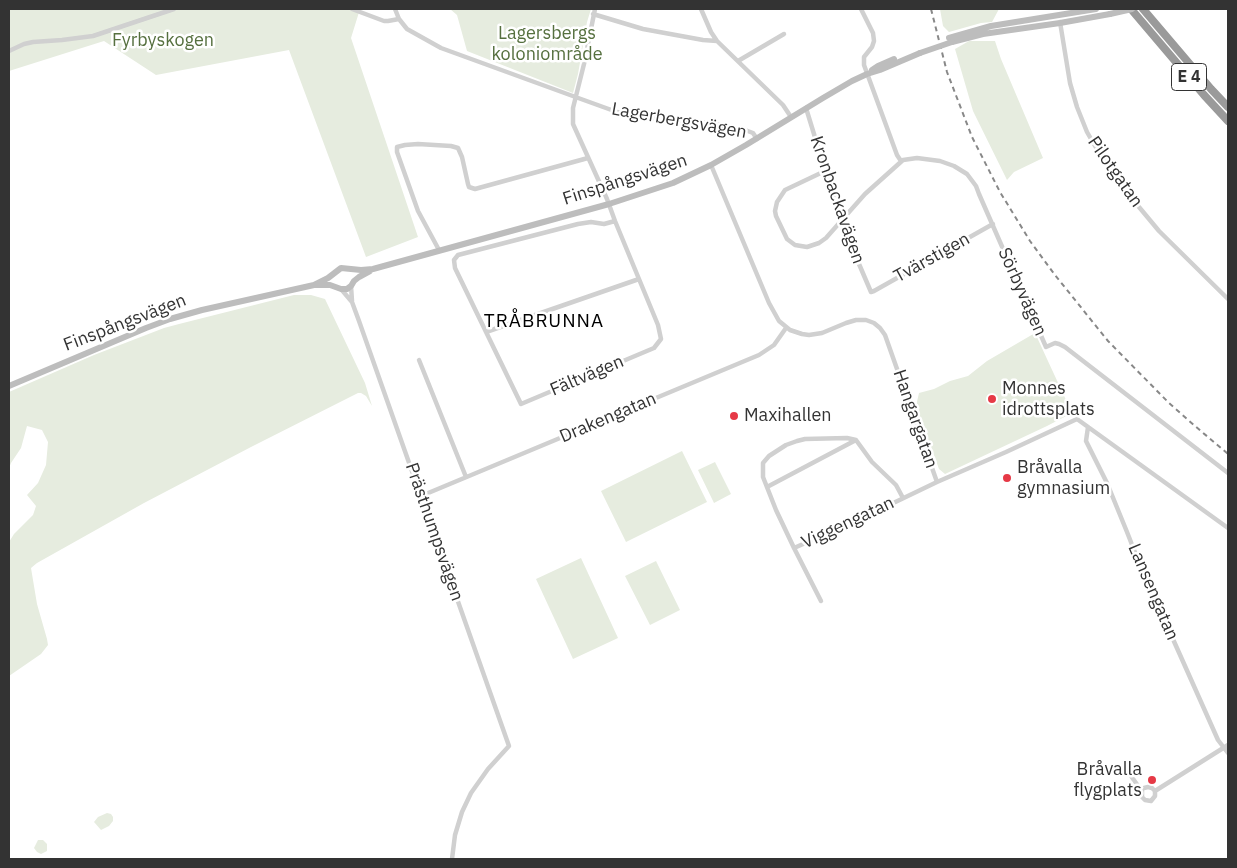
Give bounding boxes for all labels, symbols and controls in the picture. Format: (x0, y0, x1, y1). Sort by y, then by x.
park label: Lagersbergs koloniområde (491, 23, 603, 66)
park label: Fyrbyskogen (112, 30, 214, 52)
road number: E 4 (1172, 64, 1206, 90)
street label: Lagerbergsvägen (610, 98, 748, 144)
street label: Pilotgatan (1083, 132, 1147, 212)
street label: Kronbackavägen (805, 133, 869, 267)
street label: Finspångsvägen (560, 150, 690, 210)
street label: Tvärstigen (890, 228, 974, 288)
street label: Sörbyvägen (993, 245, 1051, 339)
street label: Finspångsvägen (61, 290, 189, 356)
district label: TRÅBRUNNA (483, 311, 605, 333)
street label: Fältvägen (547, 351, 627, 401)
street label: Hangargatan (888, 367, 942, 471)
place label: Monnes idrottsplats (1002, 378, 1095, 420)
street label: Drakengatan (557, 388, 659, 448)
marker: Monnes idrottsplats (986, 393, 998, 405)
place label: Maxihallen (744, 405, 831, 427)
marker: Maxihallen (728, 410, 740, 422)
place label: Bråvalla gymnasium (1017, 457, 1110, 499)
street label: Prästhumpsvägen (400, 460, 468, 604)
marker: Bråvalla gymnasium (1001, 472, 1013, 484)
street label: Viggengatan (798, 492, 898, 554)
street label: Lansengatan (1123, 540, 1183, 644)
place label: Bråvalla flygplats (1073, 759, 1142, 802)
marker: Bråvalla flygplats (1146, 774, 1158, 786)

